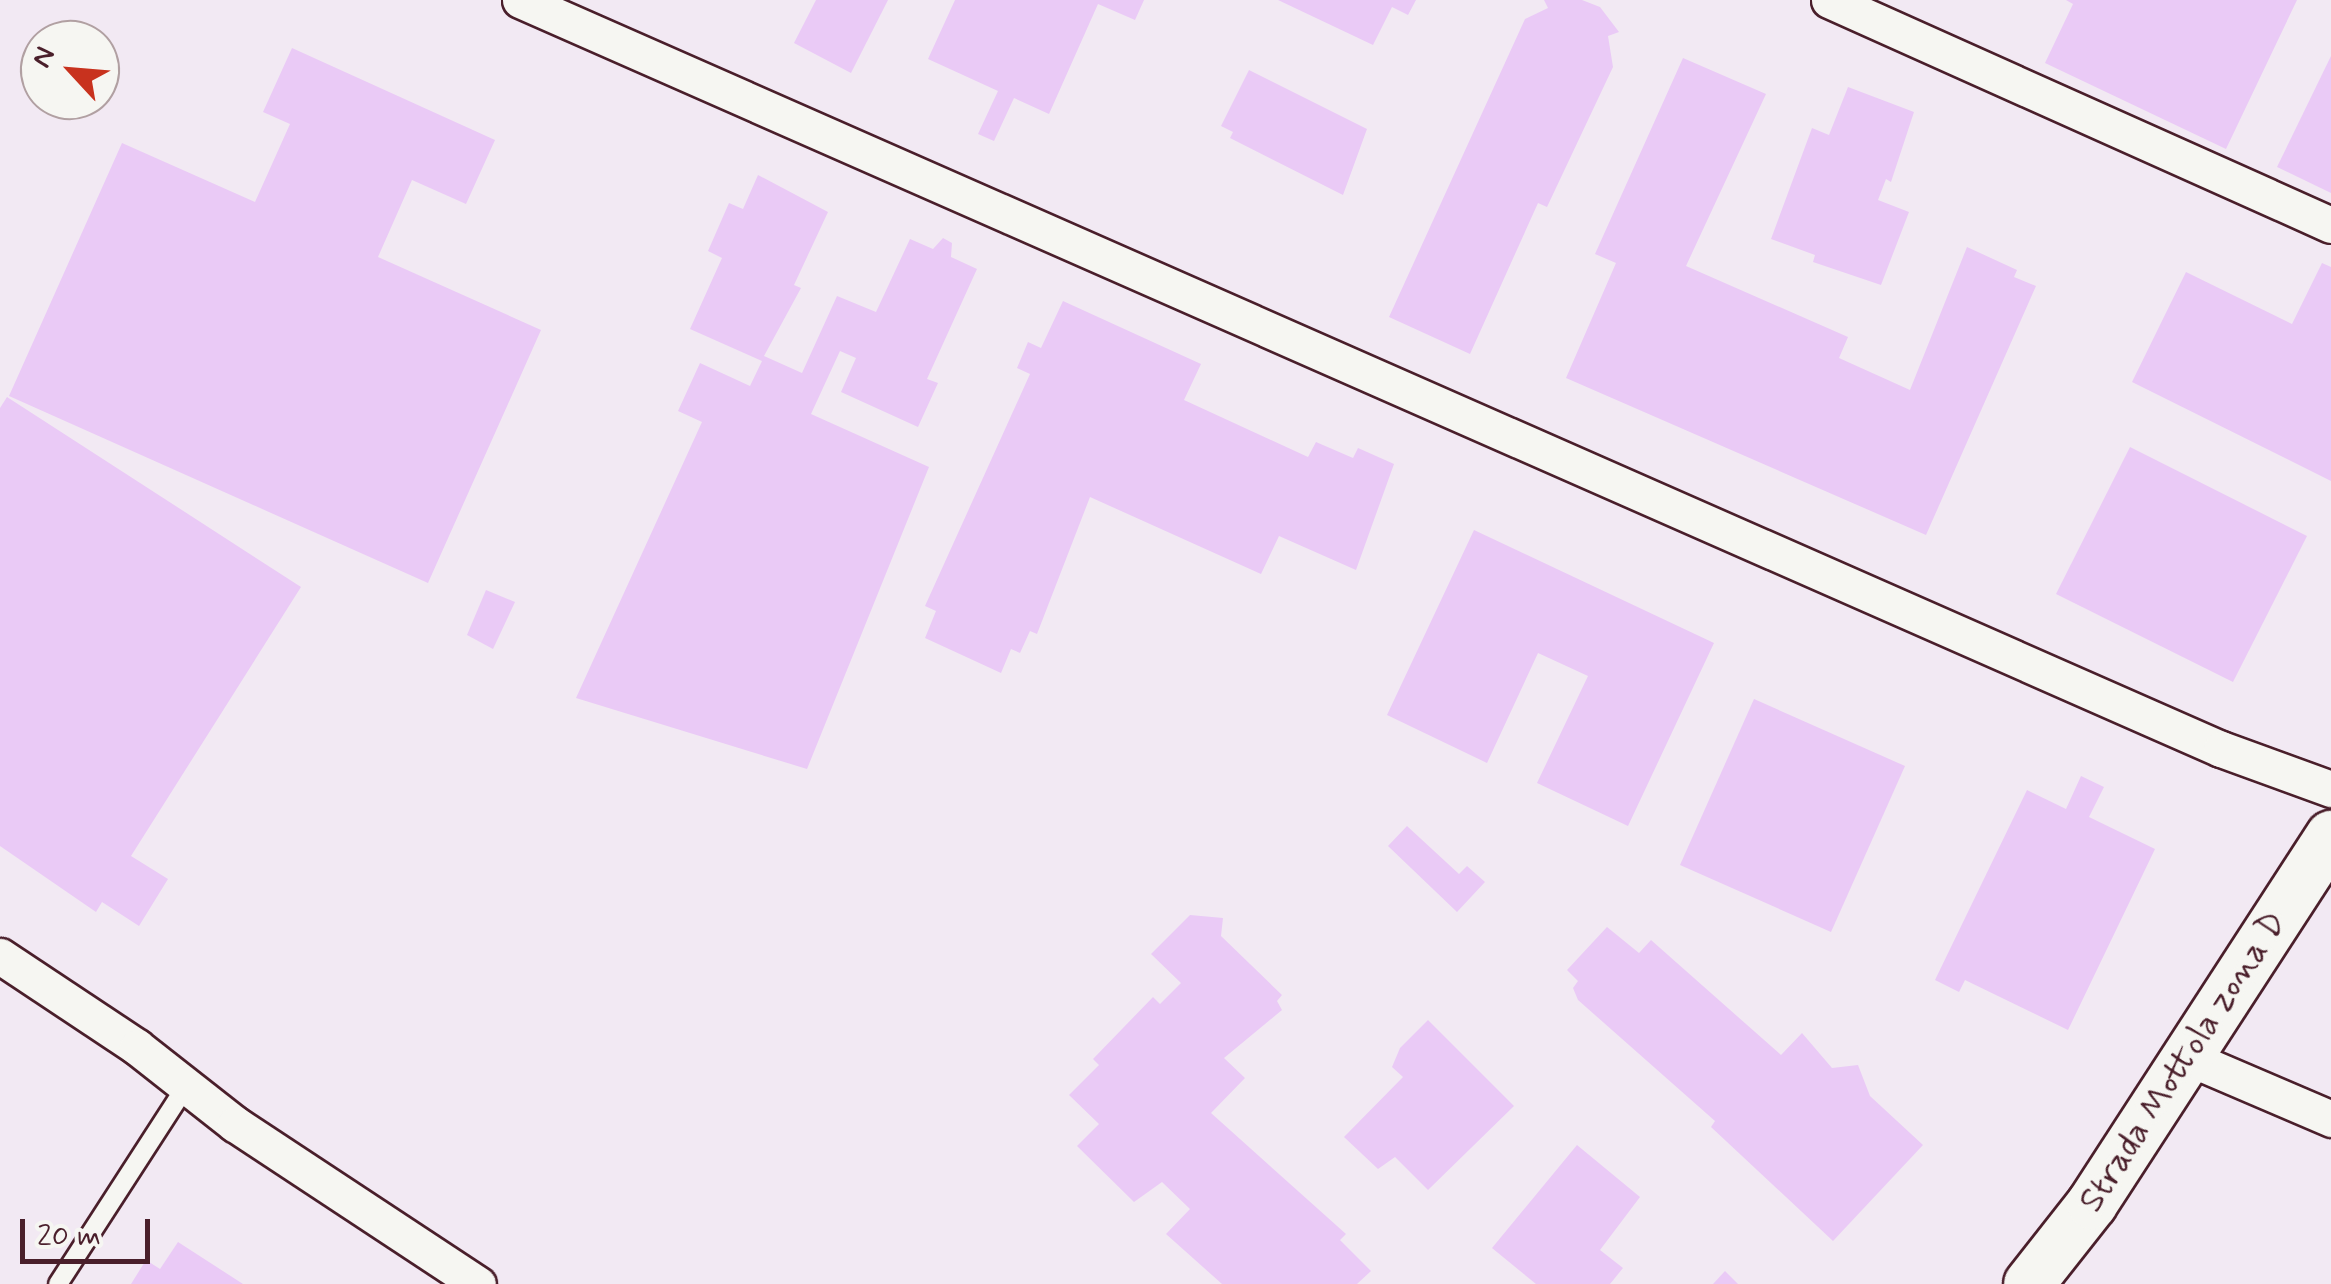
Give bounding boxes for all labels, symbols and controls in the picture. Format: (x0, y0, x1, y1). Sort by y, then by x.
north arrow (20, 20, 120, 120)
text: N (24, 41, 65, 74)
street label: Strada Mottola zona D (2073, 908, 2293, 1216)
scale bar (25, 1199, 155, 1261)
text: 20 m (37, 1217, 101, 1256)

